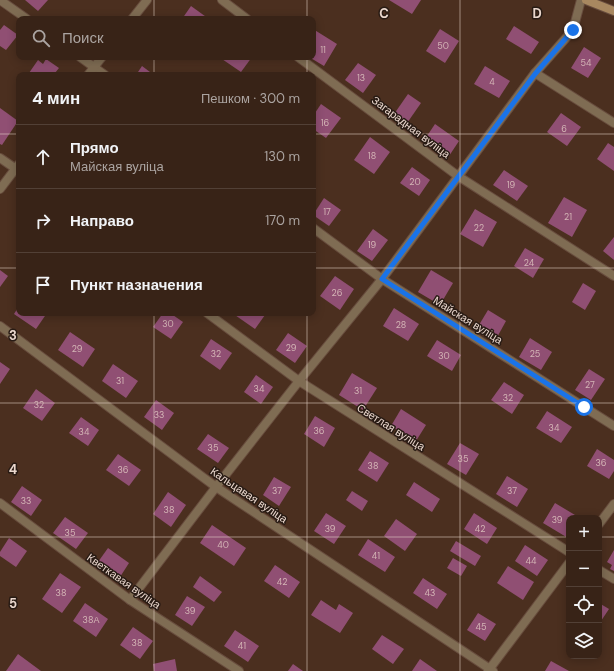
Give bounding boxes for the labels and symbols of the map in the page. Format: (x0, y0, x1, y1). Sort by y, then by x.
text: C (379, 5, 389, 22)
text: D (532, 5, 542, 22)
route end (564, 21, 582, 39)
house number: 50 (437, 40, 449, 52)
house number: 11 (320, 44, 326, 56)
house number: 54 (581, 57, 592, 69)
house number: 13 (357, 72, 365, 84)
house number: 4 (489, 76, 495, 88)
street label: Загарадная вуліца (369, 93, 454, 162)
house number: 16 (321, 117, 330, 129)
house number: 6 (561, 123, 567, 135)
house number: 18 (368, 150, 376, 162)
house number: 20 (409, 176, 421, 188)
house number: 19 (507, 179, 516, 191)
house number: 17 (323, 206, 331, 218)
house number: 21 (564, 211, 572, 223)
house number: 22 (474, 222, 484, 234)
house number: 19 (368, 239, 377, 251)
house number: 24 (524, 257, 535, 269)
house number: 26 (332, 287, 343, 299)
street label: Майская вуліца (431, 293, 506, 347)
house number: 30 (162, 318, 174, 330)
house number: 28 (396, 319, 406, 331)
text: 3 (9, 327, 17, 344)
house number: 29 (286, 342, 297, 354)
house number: 29 (72, 343, 83, 355)
house number: 32 (211, 348, 221, 360)
house number: 25 (530, 348, 540, 360)
house number: 30 (438, 350, 450, 362)
house number: 31 (116, 375, 124, 387)
house number: 27 (585, 379, 595, 391)
house number: 34 (254, 383, 265, 395)
house number: 31 (354, 385, 362, 397)
house number: 32 (503, 392, 513, 404)
route start (575, 398, 593, 416)
house number: 32 (34, 399, 44, 411)
street label: Светлая вуліца (354, 400, 428, 454)
house number: 33 (154, 409, 164, 421)
house number: 34 (549, 422, 560, 434)
house number: 36 (314, 425, 325, 437)
house number: 34 (79, 426, 90, 438)
house number: 35 (208, 442, 218, 454)
house number: 35 (458, 453, 468, 465)
house number: 36 (596, 457, 607, 469)
house number: 38 (368, 460, 378, 472)
text: 4 (9, 461, 17, 478)
house number: 36 (118, 464, 129, 476)
street label: Кальцавая вуліца (208, 464, 291, 526)
house number: 37 (272, 485, 282, 497)
house number: 37 (507, 485, 517, 497)
house number: 33 (21, 495, 31, 507)
house number: 38 (164, 504, 174, 516)
house number: 39 (552, 514, 563, 526)
house number: 39 (325, 523, 336, 535)
house number: 42 (475, 523, 485, 535)
house number: 35 (65, 527, 75, 539)
house number: 40 (217, 539, 229, 551)
street label: Кветкавая вуліца (84, 550, 164, 612)
house number: 41 (372, 550, 380, 562)
house number: 44 (526, 555, 537, 567)
house number: 42 (277, 576, 287, 588)
house number: 38 (56, 587, 66, 599)
house number: 43 (425, 587, 435, 599)
text: 5 (9, 595, 17, 612)
house number: 39 (185, 605, 196, 617)
house number: 38А (83, 614, 99, 626)
house number: 45 (476, 621, 486, 633)
house number: 38 (132, 637, 142, 649)
house number: 41 (238, 640, 246, 652)

